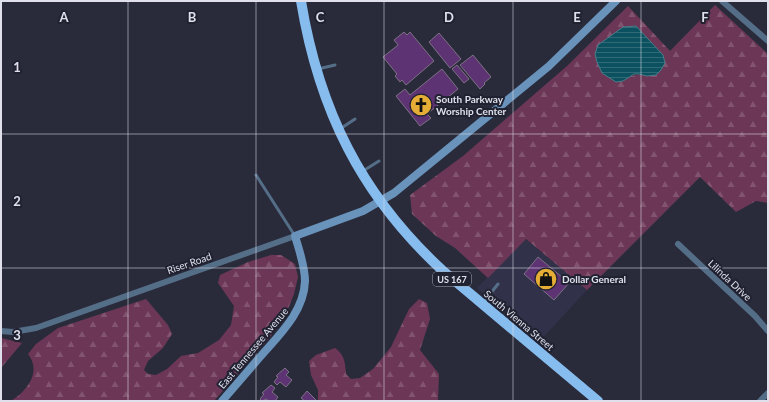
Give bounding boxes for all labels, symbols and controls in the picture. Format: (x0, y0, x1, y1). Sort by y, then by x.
text: A (58, 9, 69, 25)
text: B (188, 9, 197, 25)
text: C (316, 9, 325, 25)
text: D (444, 9, 454, 25)
text: E (573, 9, 581, 25)
text: F (701, 9, 709, 25)
text: 1 (13, 59, 21, 75)
church icon: South Parkway Worship Center (408, 92, 434, 118)
place label: South Parkway Worship Center (436, 93, 506, 117)
text: 2 (13, 193, 21, 209)
street label: Riser Road (165, 250, 213, 276)
street label: Lilinda Drive (706, 257, 754, 303)
shop icon: Dollar General (533, 266, 559, 292)
road number: US 167 (433, 272, 471, 286)
place label: Dollar General (562, 273, 626, 285)
street label: South Vienna Street (482, 287, 557, 353)
street label: East Tennessee Avenue (216, 305, 290, 391)
text: 3 (13, 327, 21, 343)

